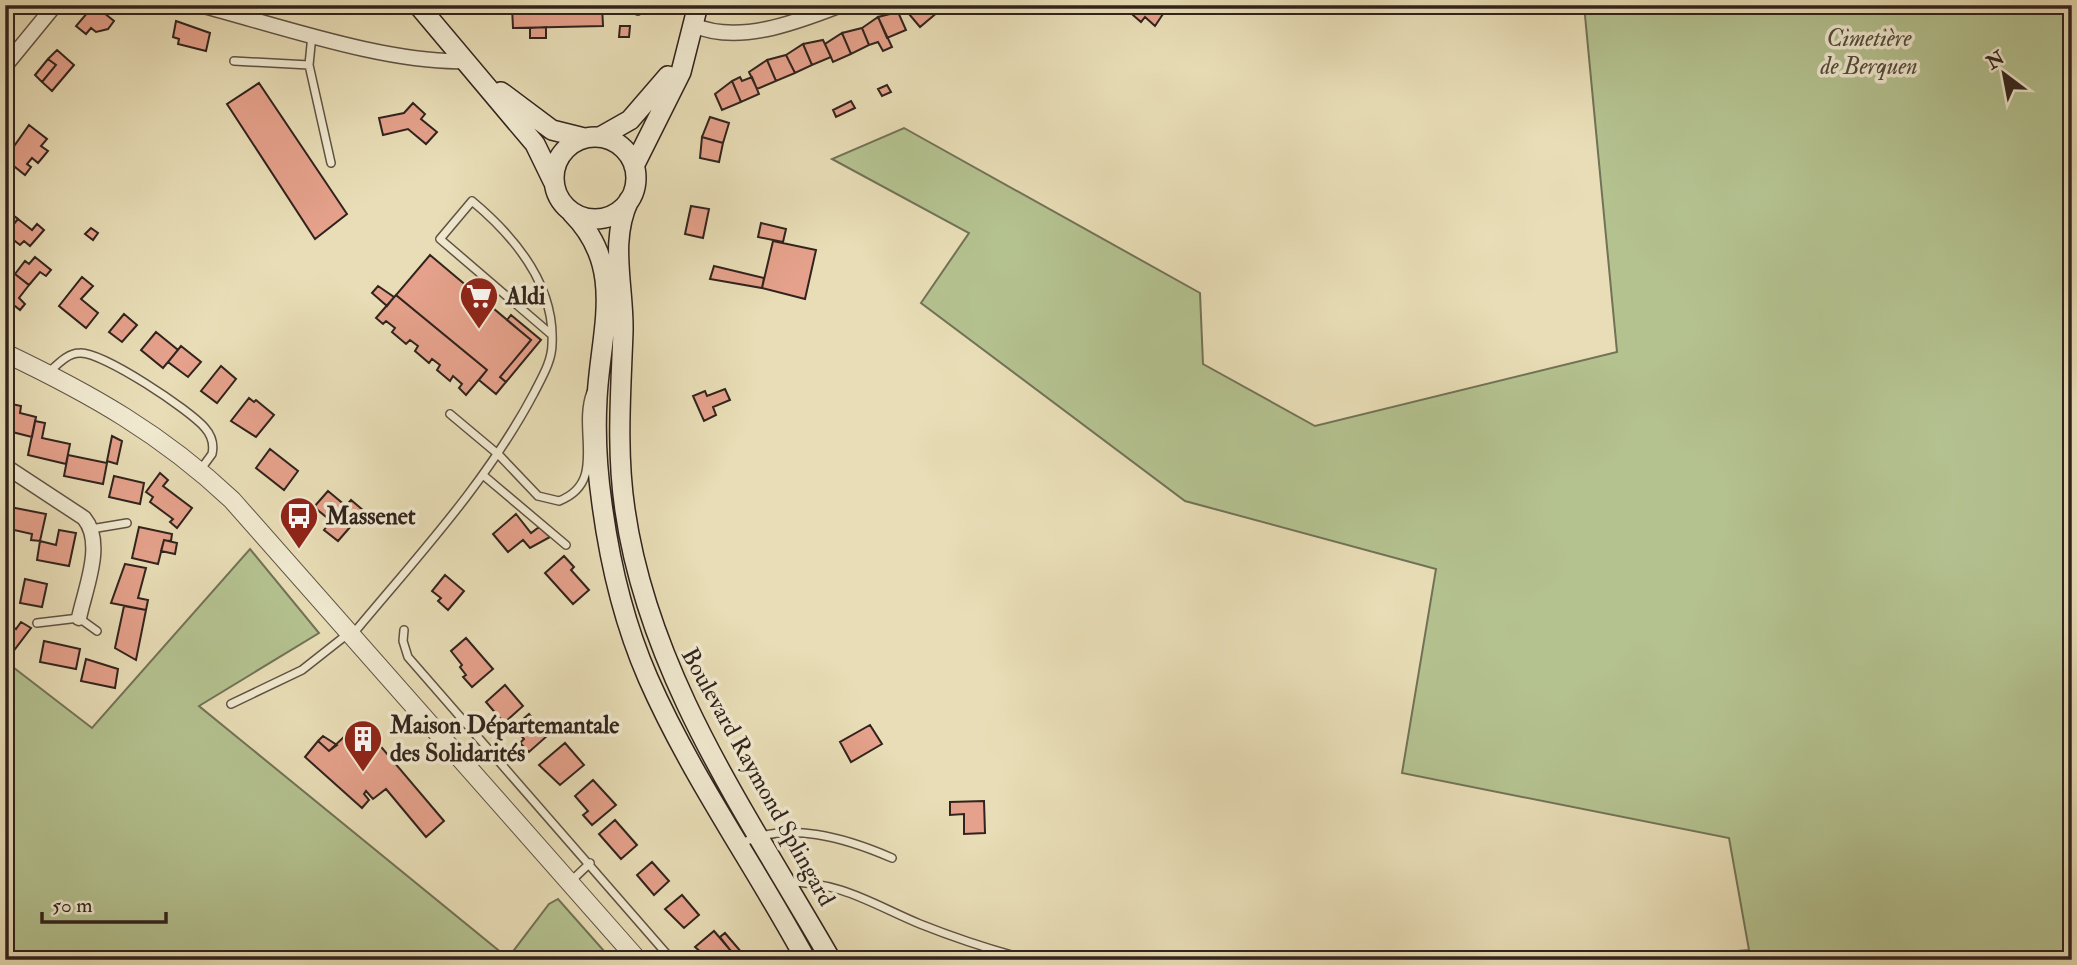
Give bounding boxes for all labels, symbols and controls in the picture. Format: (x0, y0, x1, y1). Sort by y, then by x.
park label: Cimetière de Berquen (1819, 23, 1918, 82)
north arrow (1968, 38, 2038, 108)
text: N (1981, 45, 2010, 76)
supermarket icon: Aldi (458, 275, 500, 330)
place label: Aldi (505, 281, 546, 312)
bus stop icon: Massenet (278, 495, 320, 550)
place label: Massenet (325, 501, 416, 532)
street label: Boulevard Raymond Splingard (674, 642, 842, 912)
place label: Maison Départemantale des Solidarités (389, 710, 619, 769)
building icon: Maison Départemantale des Solidarités (342, 718, 384, 773)
scale bar (42, 881, 166, 925)
text: 50 m (52, 892, 93, 919)

